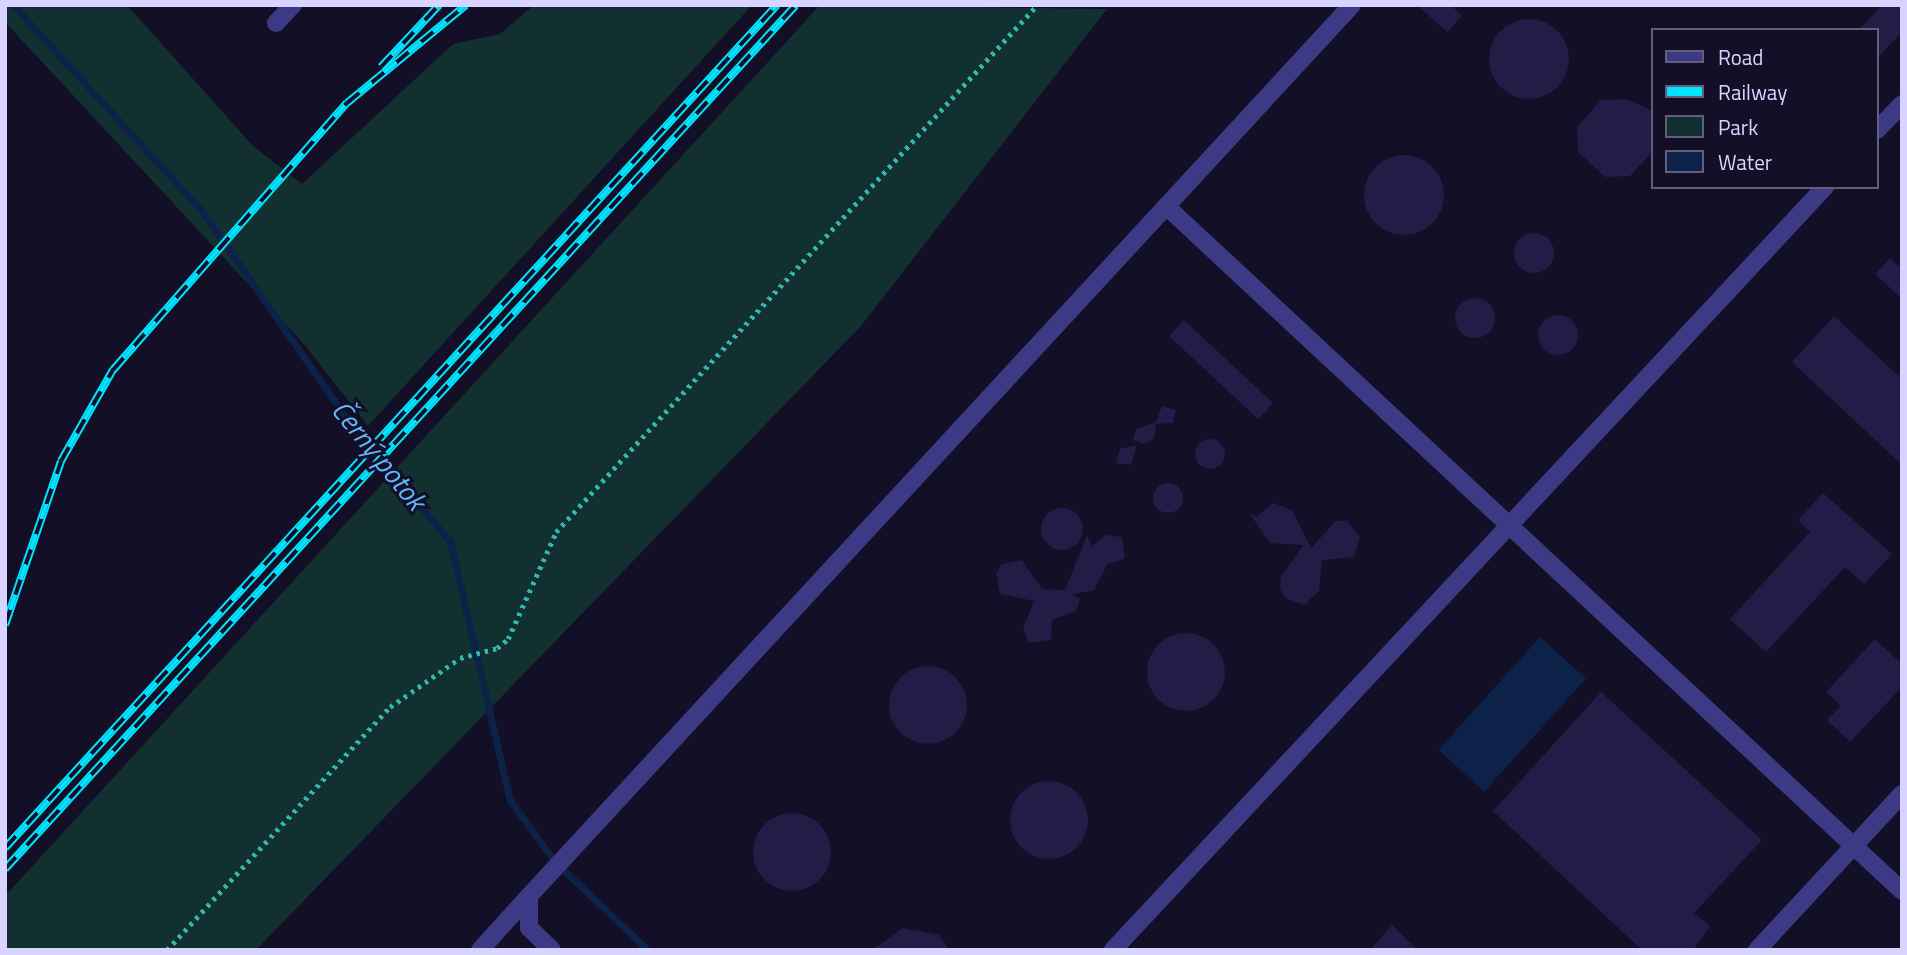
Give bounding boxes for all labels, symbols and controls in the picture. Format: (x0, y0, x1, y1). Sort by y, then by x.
legend (1652, 28, 1879, 189)
text: Road (1718, 41, 1763, 73)
text: Railway (1718, 76, 1787, 108)
text: Park (1718, 111, 1758, 143)
text: Water (1718, 146, 1772, 178)
water label: Černý potok (325, 394, 433, 516)

